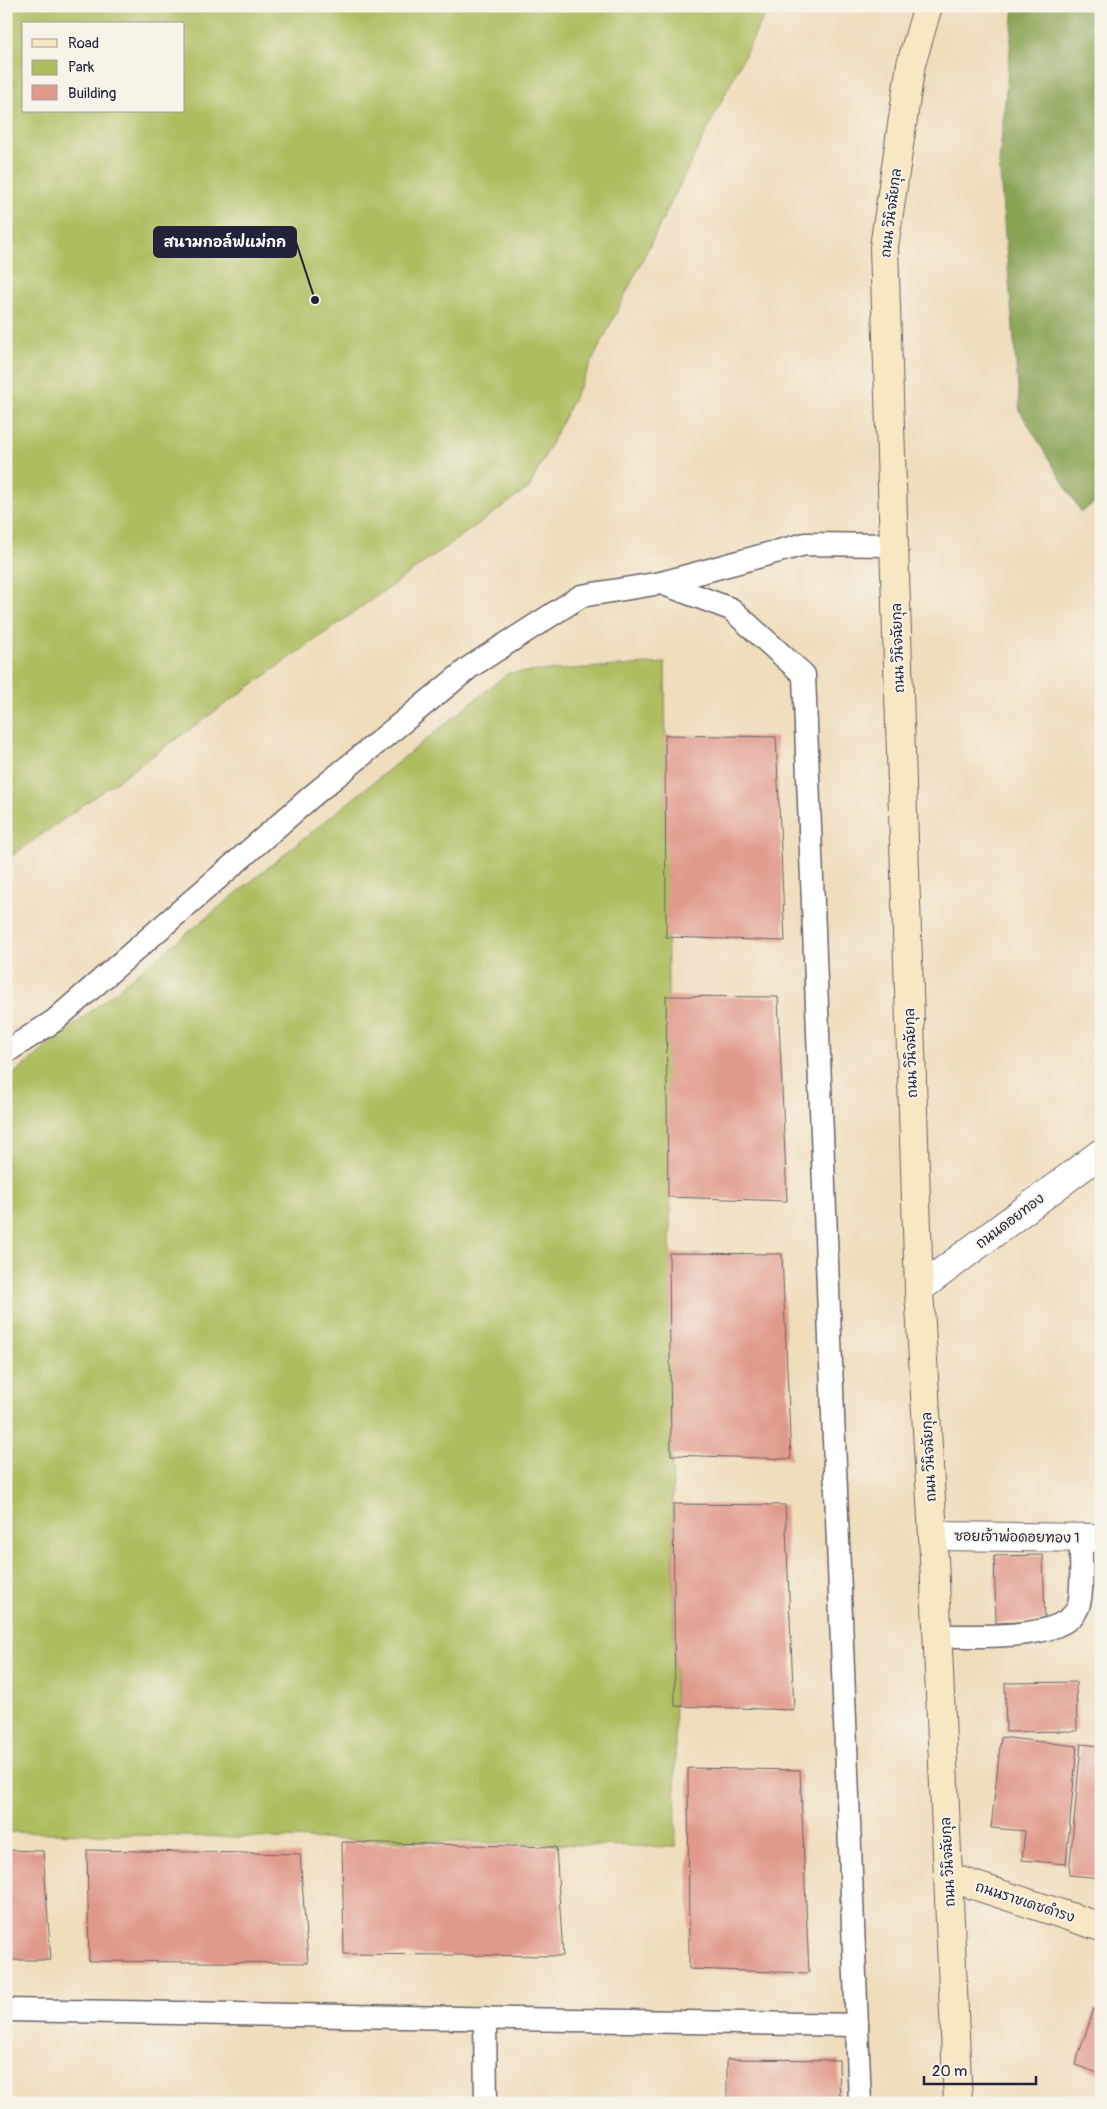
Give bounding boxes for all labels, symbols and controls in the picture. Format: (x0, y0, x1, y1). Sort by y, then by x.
legend (22, 22, 185, 112)
text: Road (68, 34, 99, 53)
text: Park (68, 58, 95, 77)
text: Building (68, 84, 116, 103)
street label: ถนน วินิจฉัยกุล (877, 167, 906, 259)
callout: สนามกอล์ฟแม่กก (154, 227, 296, 257)
text: สนามกอล์ฟแม่กก (164, 232, 286, 252)
street label: ถนน วินิจฉัยกุล (888, 603, 909, 693)
street label: ถนน วินิจฉัยกุล (901, 1008, 922, 1098)
street label: ถนนดอยทอง (972, 1190, 1048, 1252)
street label: ถนน วินิจฉัยกุล (918, 1412, 941, 1502)
street label: ซอยเจ้าพ่อดอยทอง 1 (954, 1527, 1080, 1547)
street label: ถนน วินิจฉัยกุล (937, 1817, 960, 1907)
street label: ถนนราชเดชดำรง (973, 1878, 1077, 1926)
scale bar (924, 2054, 1037, 2086)
text: 20 m (932, 2062, 967, 2081)

